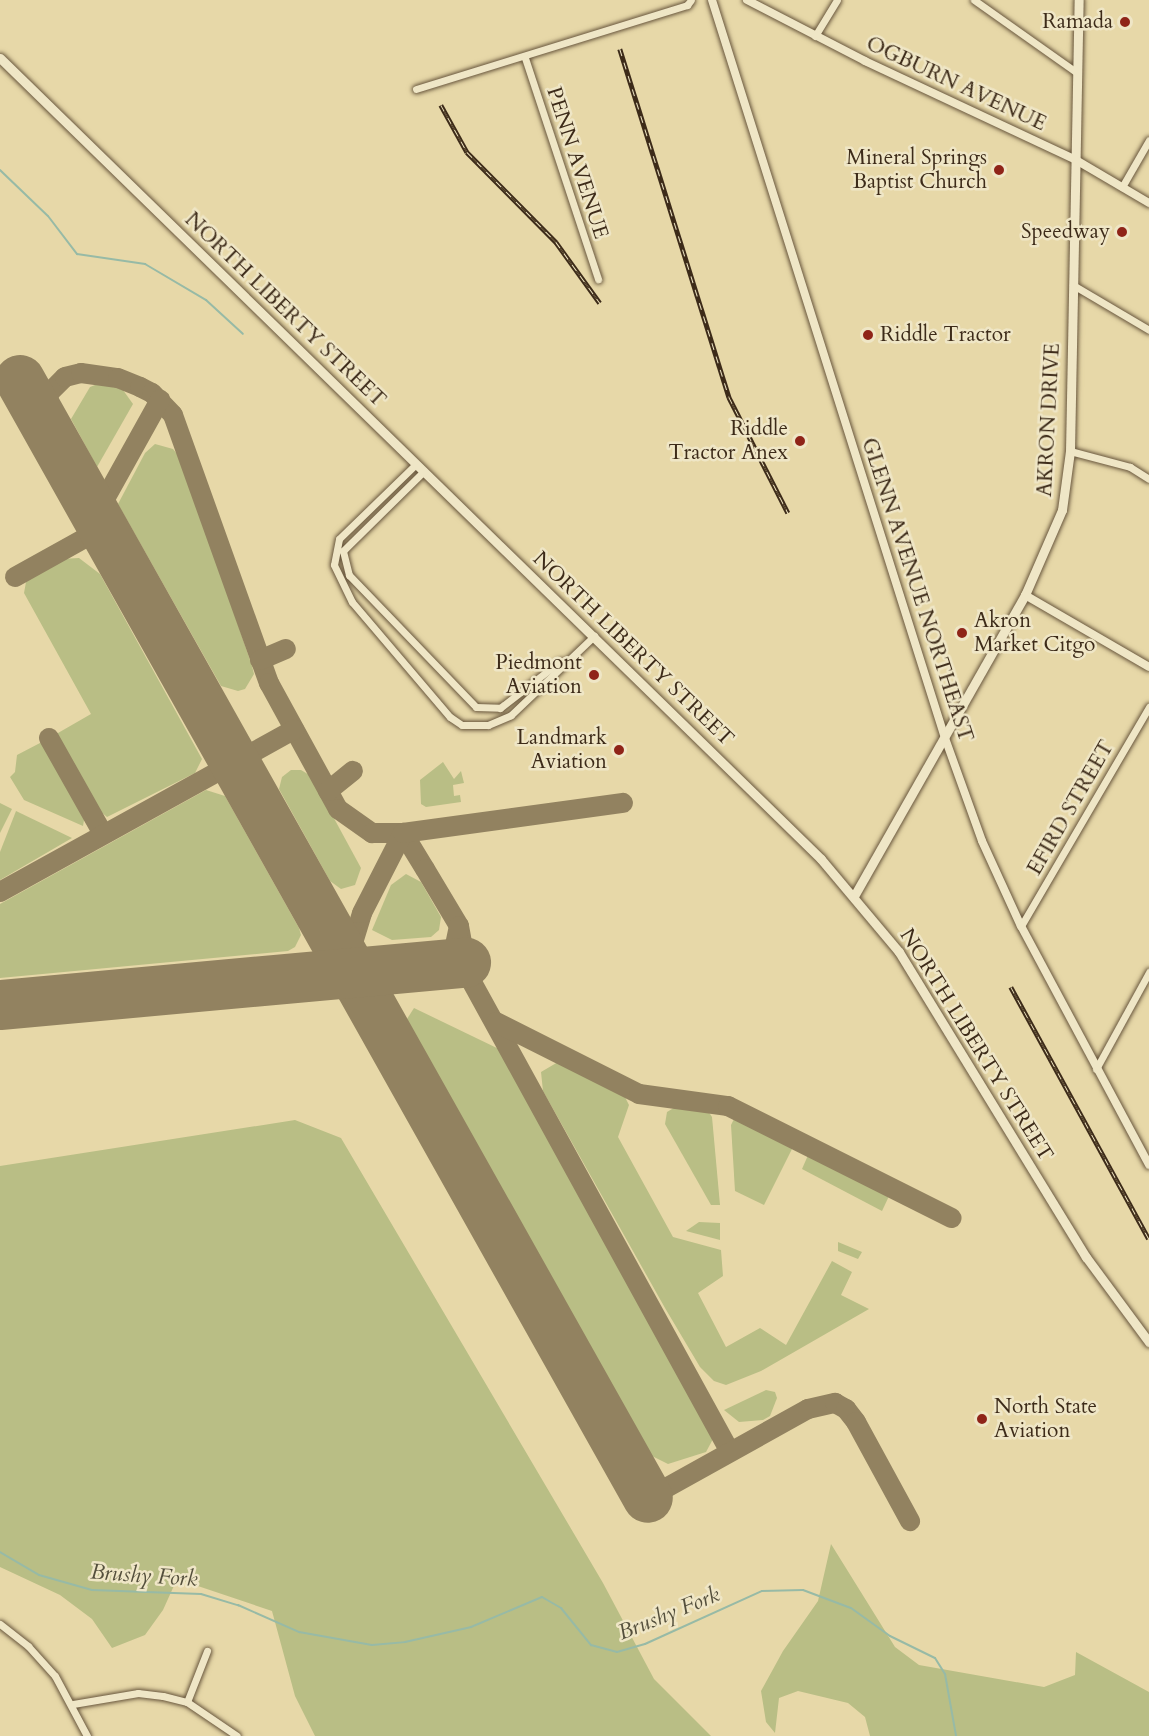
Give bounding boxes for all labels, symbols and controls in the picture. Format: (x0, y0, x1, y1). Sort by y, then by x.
place label: Ramada (1042, 9, 1113, 35)
marker: Ramada (1118, 15, 1132, 29)
street label: OGBURN AVENUE (862, 31, 1050, 137)
street label: PENN AVENUE (541, 84, 613, 242)
place label: Mineral Springs Baptist Church (846, 145, 987, 195)
marker: Mineral Springs Baptist Church (992, 163, 1006, 177)
street label: NORTH LIBERTY STREET (179, 207, 391, 413)
place label: Speedway (1021, 219, 1110, 245)
marker: Speedway (1115, 225, 1129, 239)
place label: Riddle Tractor (880, 322, 1011, 348)
marker: Riddle Tractor (861, 328, 875, 342)
street label: AKRON DRIVE (1032, 342, 1066, 498)
place label: Riddle Tractor Anex (668, 416, 788, 466)
marker: Riddle Tractor Anex (793, 434, 807, 448)
street label: GLENN AVENUE NORTHEAST (856, 435, 978, 745)
street label: NORTH LIBERTY STREET (527, 546, 739, 752)
place label: Akron Market Citgo (974, 608, 1095, 658)
marker: Akron Market Citgo (955, 626, 969, 640)
place label: Piedmont Aviation (495, 650, 582, 700)
marker: Piedmont Aviation (587, 668, 601, 682)
place label: Landmark Aviation (516, 725, 607, 775)
street label: EFIRD STREET (1022, 736, 1120, 880)
marker: Landmark Aviation (612, 743, 626, 757)
street label: NORTH LIBERTY STREET (894, 924, 1058, 1166)
place label: North State Aviation (994, 1394, 1097, 1444)
marker: North State Aviation (975, 1412, 989, 1426)
water label: Brushy Fork (89, 1559, 199, 1593)
water label: Brushy Fork (614, 1582, 724, 1646)

